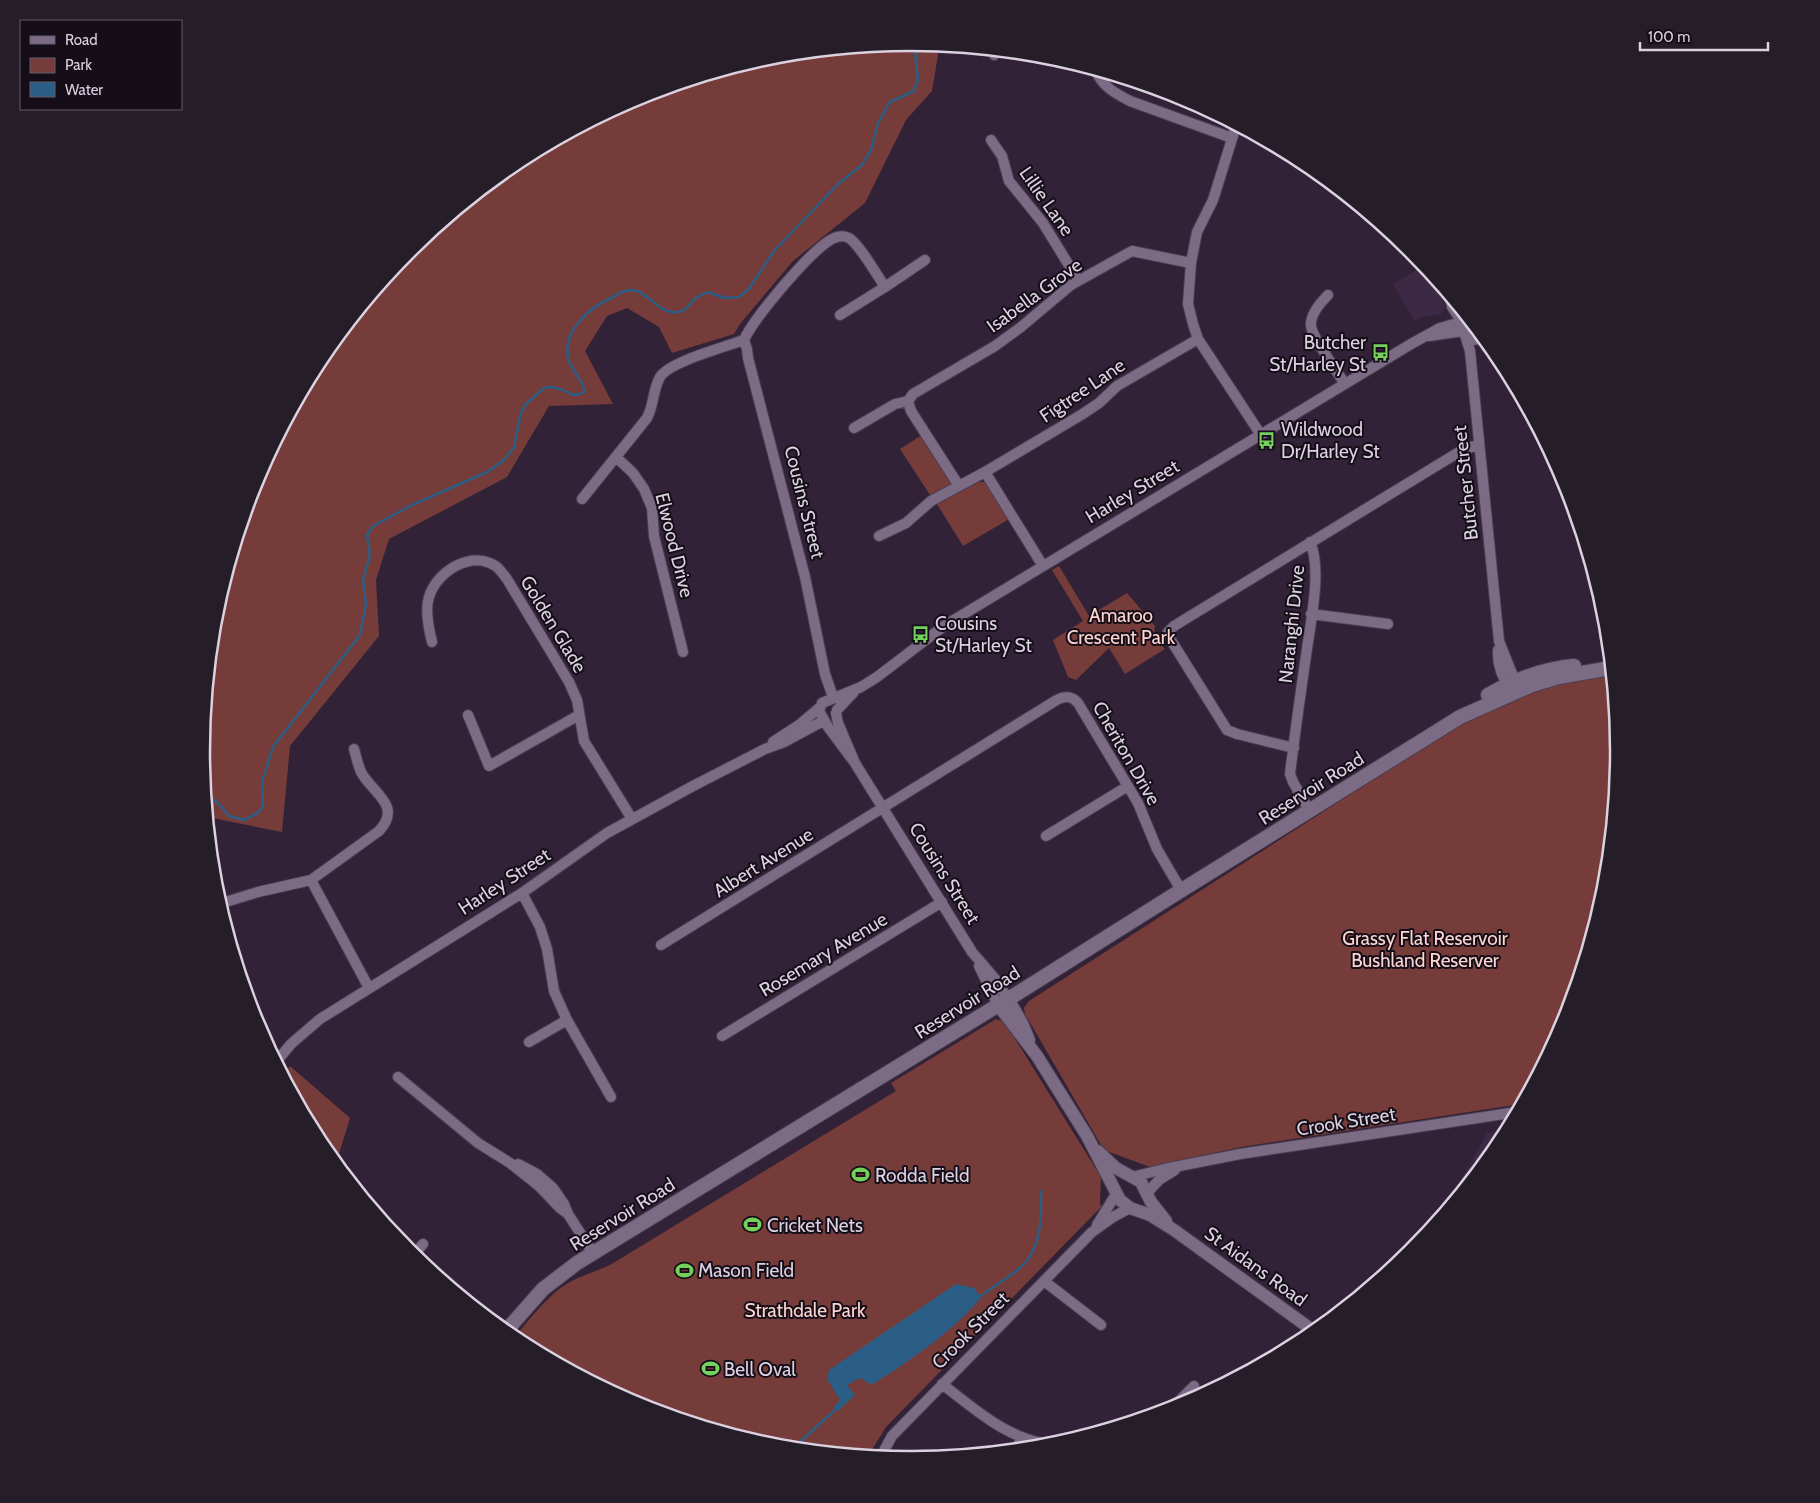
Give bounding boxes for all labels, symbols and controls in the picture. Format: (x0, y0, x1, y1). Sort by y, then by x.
legend (20, 20, 182, 110)
scale bar (1640, 20, 1768, 52)
text: 100 m (1648, 28, 1690, 46)
text: Road (65, 31, 98, 49)
text: Park (65, 56, 92, 74)
text: Water (65, 81, 103, 99)
street label: Lillie Lane (1014, 162, 1079, 241)
street label: Isabella Grove (982, 253, 1087, 338)
place label: Butcher St/Harley St (1269, 331, 1367, 376)
bus stop icon: Butcher St/Harley St (1370, 343, 1390, 363)
street label: Figtree Lane (1035, 353, 1130, 427)
place label: Wildwood Dr/Harley St (1281, 418, 1380, 463)
street label: Butcher Street (1448, 424, 1483, 541)
bus stop icon: Wildwood Dr/Harley St (1257, 430, 1277, 450)
street label: Cousins Street (779, 443, 830, 561)
street label: Harley Street (1081, 454, 1184, 528)
street label: Elwood Drive (650, 490, 699, 600)
street label: Naranghi Drive (1274, 564, 1309, 684)
street label: Golden Glade (516, 572, 592, 677)
park label: Amaroo Crescent Park (1067, 604, 1176, 649)
place label: Cousins St/Harley St (935, 612, 1032, 657)
bus stop icon: Cousins St/Harley St (911, 624, 931, 644)
street label: Cheriton Drive (1088, 697, 1166, 809)
street label: Reservoir Road (1254, 747, 1368, 830)
street label: Cousins Street (904, 818, 985, 929)
street label: Albert Avenue (709, 823, 818, 902)
street label: Harley Street (454, 843, 555, 920)
street label: Rosemary Avenue (755, 907, 892, 1002)
park label: Grassy Flat Reservoir Bushland Reserver (1342, 927, 1508, 972)
street label: Reservoir Road (910, 961, 1024, 1044)
street label: Crook Street (1295, 1102, 1398, 1141)
place label: Rodda Field (875, 1164, 970, 1187)
sports icon: Rodda Field (851, 1165, 871, 1185)
street label: Reservoir Road (565, 1173, 679, 1256)
place label: Cricket Nets (767, 1214, 863, 1237)
sports icon: Cricket Nets (743, 1215, 763, 1235)
street label: St Aidans Road (1200, 1222, 1311, 1311)
place label: Mason Field (698, 1259, 794, 1282)
sports icon: Mason Field (674, 1260, 694, 1280)
street label: Crook Street (927, 1287, 1014, 1374)
park label: Strathdale Park (744, 1299, 866, 1322)
place label: Bell Oval (724, 1358, 796, 1381)
sports icon: Bell Oval (700, 1359, 720, 1379)

